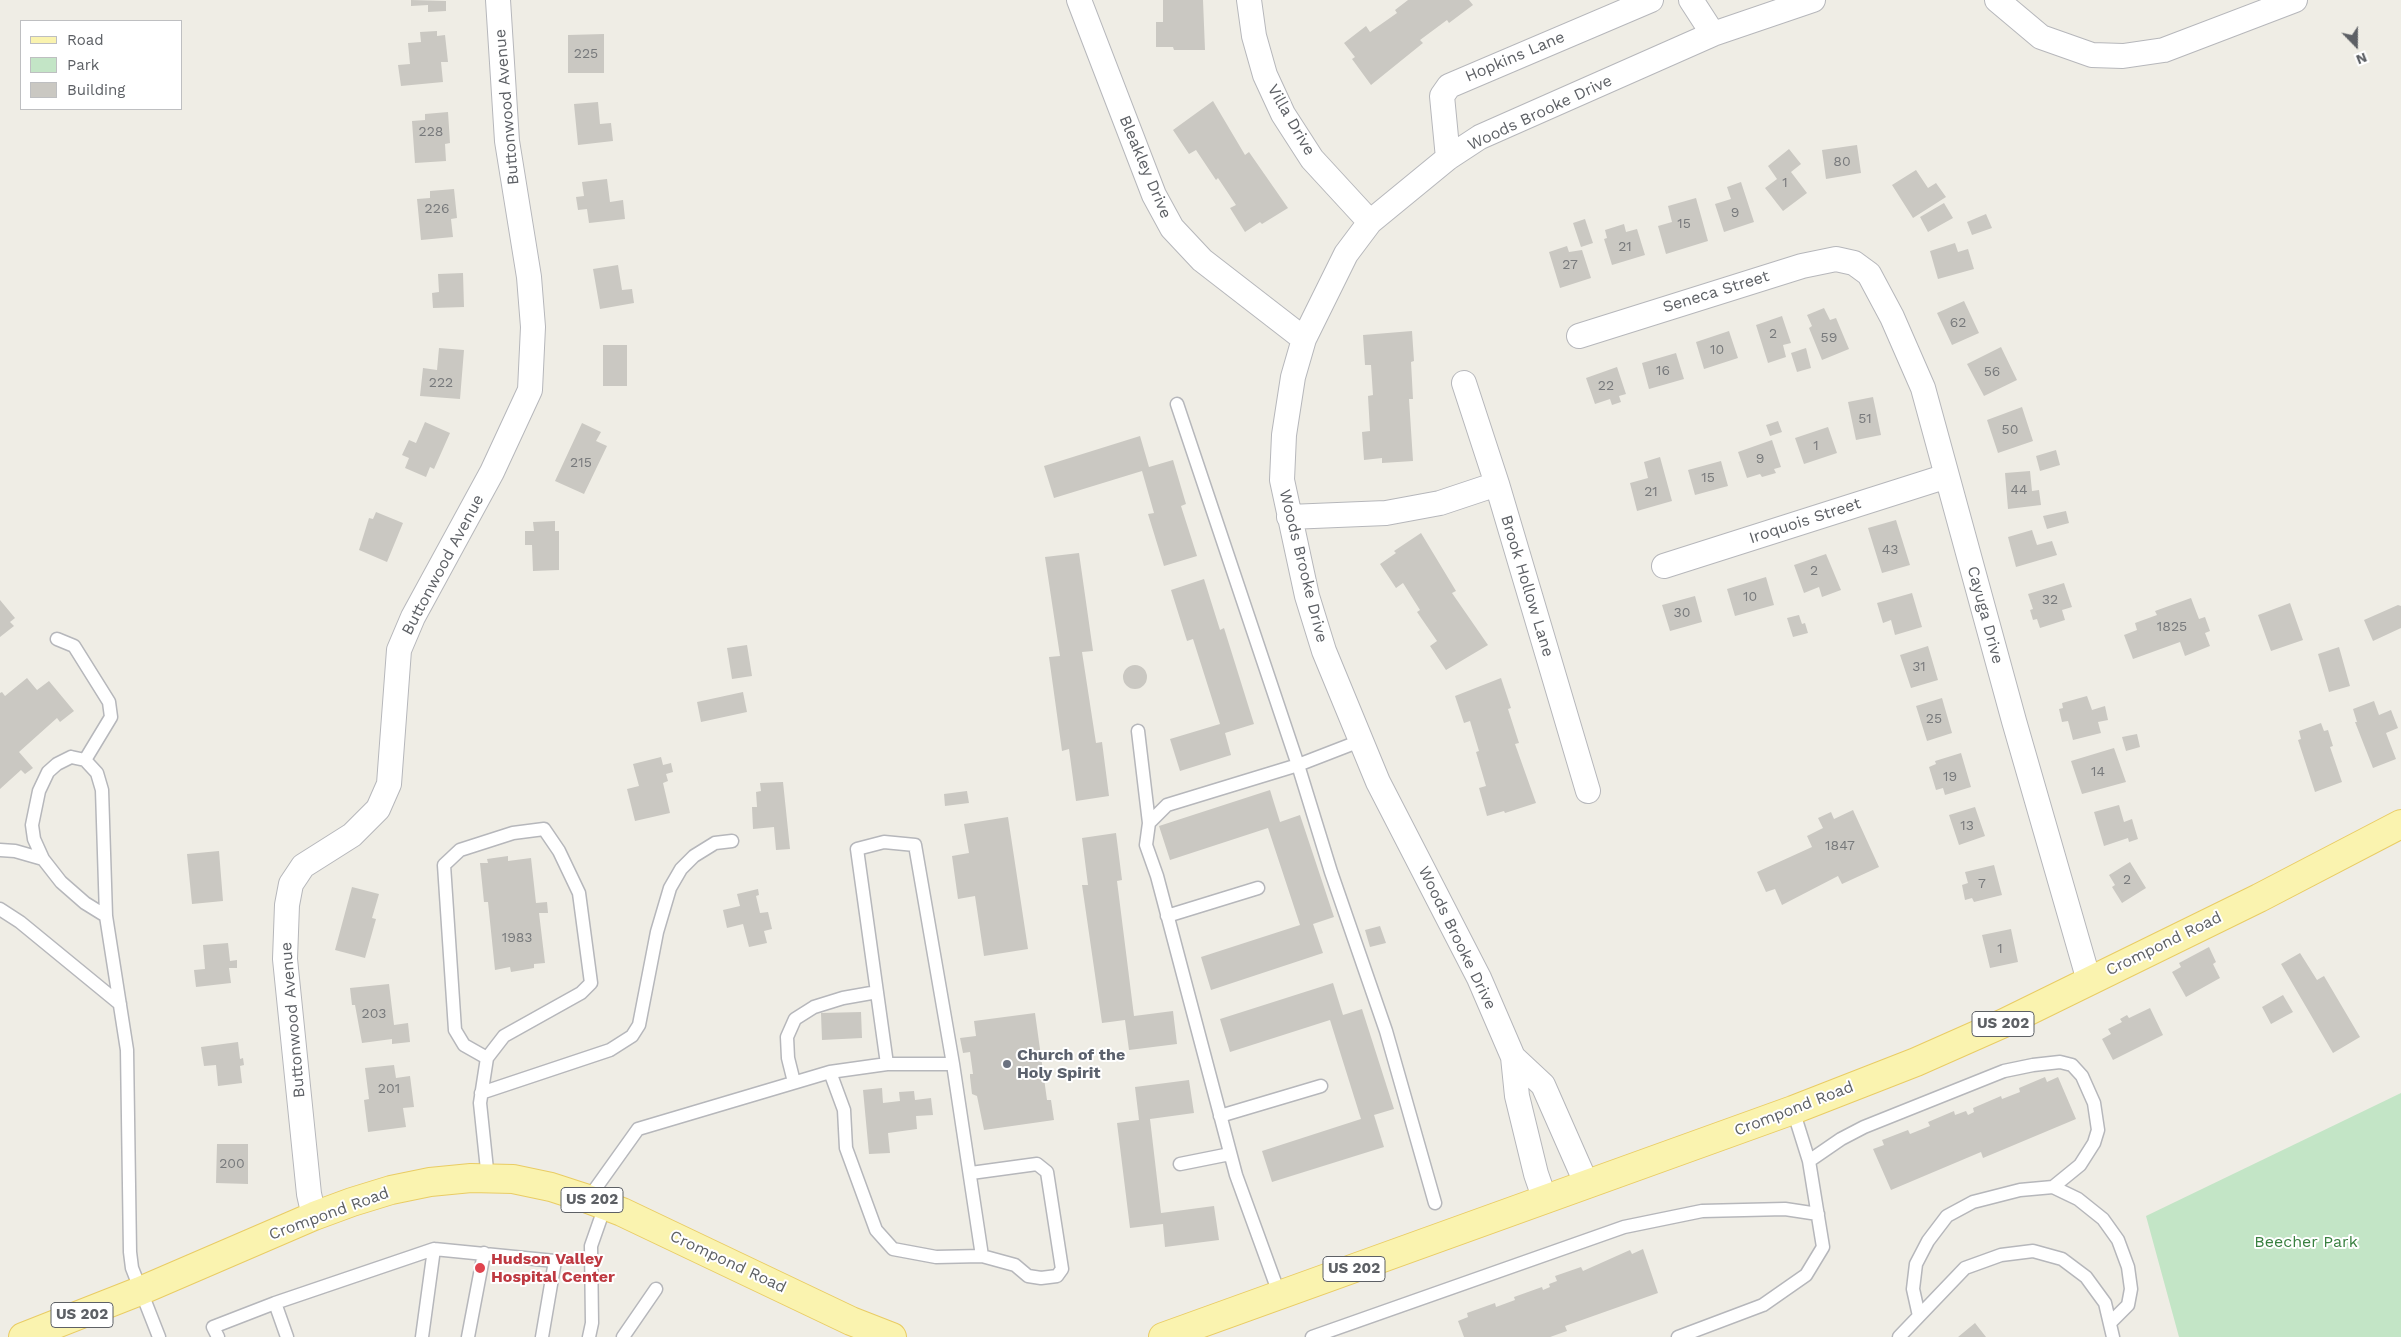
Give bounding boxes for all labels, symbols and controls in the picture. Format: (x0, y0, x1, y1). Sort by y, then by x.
legend (20, 20, 182, 110)
north arrow (2331, 20, 2381, 70)
street label: Hopkins Lane (1462, 27, 1568, 87)
street label: Buttonwood Avenue (491, 28, 523, 186)
text: Road (67, 31, 104, 49)
house number: 225 (574, 46, 598, 62)
text: N (2354, 50, 2369, 68)
text: Park (67, 56, 99, 74)
street label: Woods Brooke Drive (1465, 71, 1615, 155)
text: Building (67, 81, 125, 99)
street label: Villa Drive (1263, 81, 1319, 159)
street label: Bleakley Drive (1115, 113, 1175, 221)
house number: 228 (419, 124, 443, 140)
house number: 80 (1833, 154, 1851, 170)
house number: 1 (1782, 175, 1788, 191)
house number: 226 (425, 201, 449, 217)
house number: 9 (1731, 205, 1739, 221)
house number: 15 (1677, 216, 1691, 232)
house number: 21 (1618, 239, 1632, 255)
house number: 27 (1562, 257, 1578, 273)
street label: Seneca Street (1660, 267, 1772, 317)
house number: 62 (1950, 315, 1966, 331)
house number: 2 (1769, 326, 1777, 342)
house number: 59 (1821, 330, 1837, 346)
house number: 10 (1710, 342, 1724, 358)
house number: 16 (1656, 363, 1670, 379)
house number: 56 (1984, 364, 2000, 380)
house number: 222 (429, 375, 453, 391)
house number: 22 (1598, 378, 1614, 394)
house number: 51 (1858, 411, 1872, 427)
house number: 50 (2002, 422, 2018, 438)
house number: 1 (1813, 438, 1819, 454)
house number: 9 (1756, 451, 1764, 467)
house number: 215 (570, 455, 592, 471)
house number: 15 (1701, 470, 1715, 486)
house number: 44 (2010, 482, 2028, 498)
house number: 21 (1644, 484, 1658, 500)
street label: Woods Brooke Drive (1275, 487, 1331, 645)
street label: Buttonwood Avenue (398, 491, 488, 639)
street label: Iroquois Street (1747, 494, 1863, 548)
street label: Brook Hollow Lane (1496, 513, 1558, 659)
house number: 43 (1882, 542, 1898, 558)
house number: 2 (1810, 563, 1818, 579)
street label: Cayuga Drive (1963, 564, 2007, 666)
house number: 10 (1743, 589, 1757, 605)
house number: 32 (2042, 592, 2058, 608)
house number: 30 (1674, 605, 1690, 621)
house number: 1825 (2157, 619, 2187, 635)
house number: 31 (1912, 659, 1926, 675)
house number: 25 (1926, 711, 1942, 727)
house number: 14 (2091, 764, 2105, 780)
house number: 19 (1943, 769, 1957, 785)
house number: 13 (1960, 818, 1974, 834)
house number: 1847 (1825, 838, 1855, 854)
street label: Woods Brooke Drive (1414, 863, 1500, 1013)
house number: 2 (2123, 872, 2131, 888)
house number: 7 (1978, 876, 1986, 892)
street label: Crompond Road (2103, 908, 2225, 980)
house number: 1983 (502, 930, 532, 946)
street label: Buttonwood Avenue (277, 941, 309, 1099)
house number: 1 (1997, 941, 2003, 957)
house number: 203 (362, 1006, 386, 1022)
road number: US 202 (1972, 1012, 2034, 1036)
place label: Church of the Holy Spirit (1017, 1045, 1125, 1083)
marker: Church of the Holy Spirit (1001, 1058, 1013, 1070)
street label: Crompond Road (1732, 1077, 1856, 1141)
house number: 201 (378, 1081, 400, 1097)
house number: 200 (219, 1156, 245, 1172)
street label: Crompond Road (266, 1183, 392, 1245)
road number: US 202 (561, 1188, 623, 1212)
street label: Crompond Road (667, 1227, 789, 1297)
park label: Beecher Park (2254, 1232, 2358, 1252)
place label: Hudson Valley Hospital Center (491, 1249, 615, 1287)
road number: US 202 (1323, 1256, 1385, 1282)
marker: Hudson Valley Hospital Center (473, 1261, 487, 1275)
road number: US 202 (51, 1302, 113, 1328)

